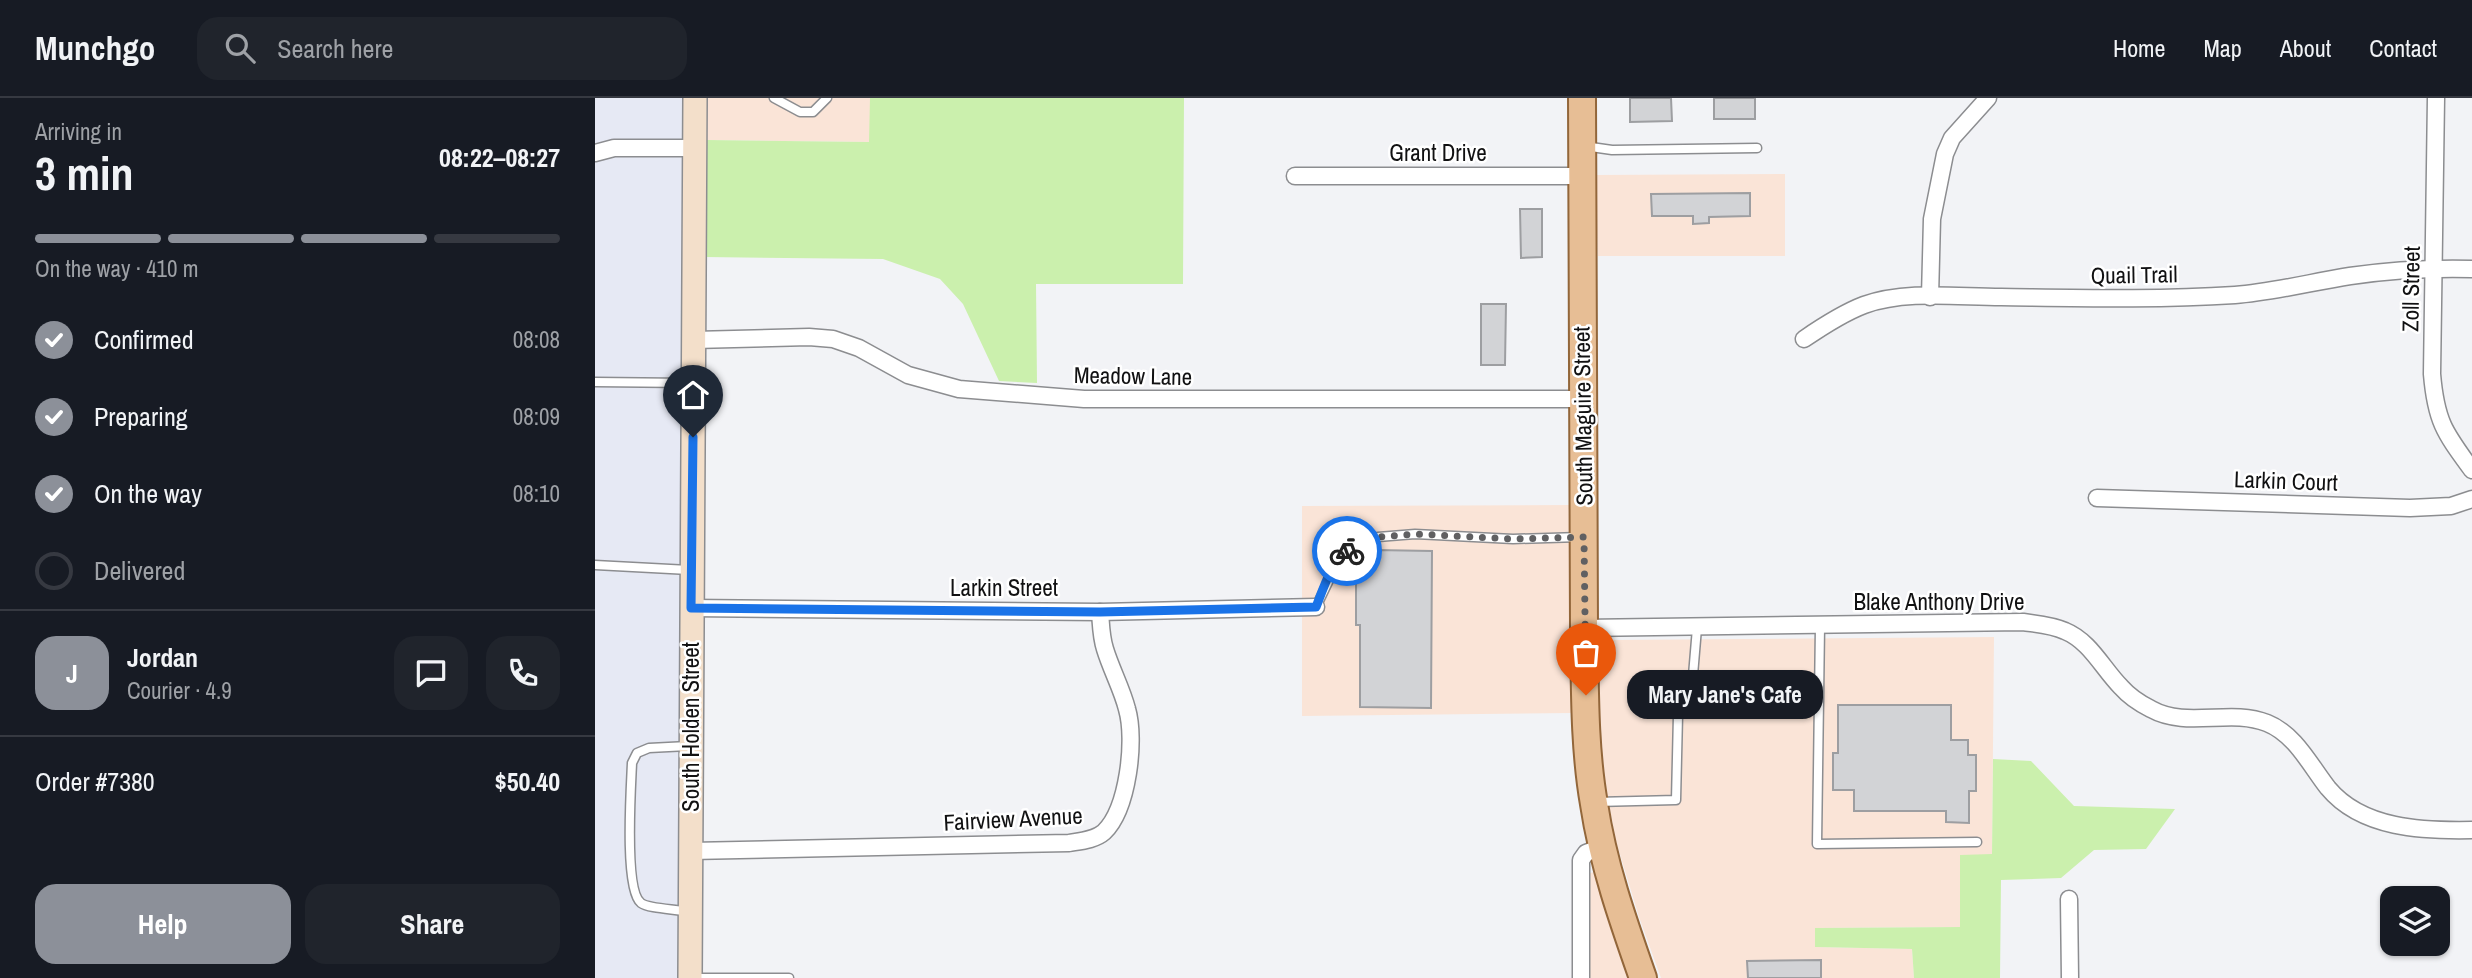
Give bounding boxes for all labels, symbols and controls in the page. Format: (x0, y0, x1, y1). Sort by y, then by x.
search box (197, 17, 687, 80)
text: Munchgo (35, 26, 155, 70)
icon: search (221, 29, 259, 67)
text: Search here (277, 31, 393, 66)
text: Home (2113, 32, 2165, 64)
text: Map (2203, 32, 2242, 64)
text: About (2280, 32, 2331, 64)
text: Contact (2369, 32, 2437, 64)
text: Arriving in (35, 116, 122, 147)
street label: Grant Drive (1389, 137, 1487, 168)
text: 08:22–08:27 (439, 140, 560, 175)
text: 3 min (35, 142, 134, 204)
street label: Zoll Street (2394, 246, 2427, 332)
text: On the way · 410 m (35, 253, 199, 284)
street label: Quail Trail (2090, 258, 2178, 291)
icon: check (35, 321, 73, 359)
text: Confirmed (94, 322, 194, 357)
text: 08:08 (513, 324, 560, 355)
street label: South Maguire Street (1565, 326, 1600, 506)
street label: Meadow Lane (1074, 359, 1193, 392)
pin (663, 365, 723, 437)
icon: home (674, 376, 712, 414)
icon: check (35, 398, 73, 436)
text: Preparing (94, 399, 188, 434)
text: 08:09 (513, 401, 560, 432)
street label: Larkin Court (2234, 463, 2338, 498)
icon: check (35, 475, 73, 513)
text: On the way (94, 476, 202, 511)
text: 08:10 (513, 478, 560, 509)
courier (1312, 516, 1382, 586)
icon: bike (1328, 532, 1366, 570)
text: Delivered (94, 553, 185, 588)
street label: Larkin Street (950, 572, 1058, 603)
street label: Blake Anthony Drive (1854, 586, 2024, 617)
pin (1556, 623, 1616, 695)
icon: bag (1567, 634, 1605, 672)
button: chat (394, 636, 468, 710)
button: phone (486, 636, 560, 710)
text: Jordan (127, 640, 198, 675)
street label: South Holden Street (675, 642, 706, 812)
text: J (66, 656, 78, 691)
callout: Mary Jane's Cafe (1628, 670, 1824, 720)
text: Courier · 4.9 (127, 675, 232, 706)
text: Mary Jane's Cafe (1648, 679, 1802, 710)
text: Order #7380 (35, 764, 155, 799)
text: $50.40 (495, 764, 560, 799)
street label: Fairview Avenue (943, 799, 1083, 838)
button: Help (35, 884, 291, 964)
button: Share (305, 884, 560, 964)
map controls (2380, 886, 2450, 956)
button: layers (2380, 886, 2450, 956)

